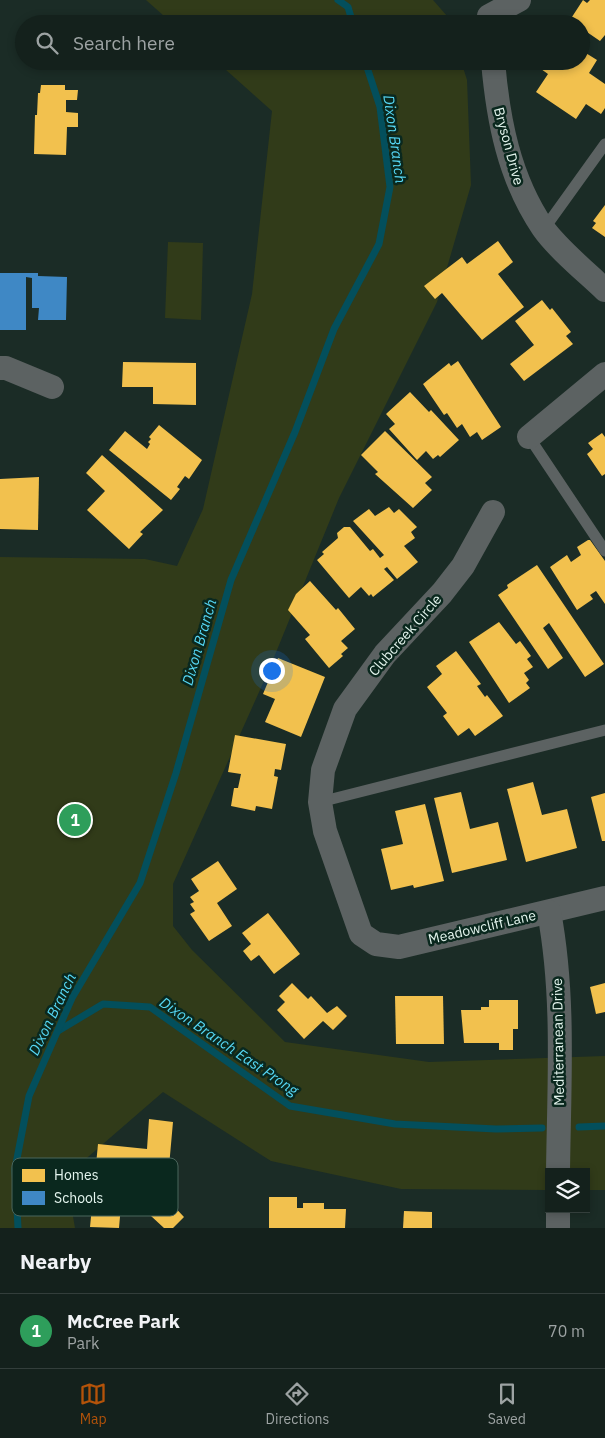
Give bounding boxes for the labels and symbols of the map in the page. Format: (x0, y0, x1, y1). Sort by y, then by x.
water label: Dixon Branch (379, 94, 411, 184)
street label: Bryson Drive (490, 105, 528, 187)
street label: Clubcreek Circle (365, 590, 446, 680)
water label: Dixon Branch (178, 597, 220, 687)
your location (259, 658, 285, 684)
pin: 1 (59, 801, 91, 839)
street label: Meadowcliff Lane (426, 906, 538, 948)
water label: Dixon Branch (24, 970, 80, 1058)
street label: Mediterranean Drive (548, 978, 568, 1106)
water label: Dixon Branch East Prong (156, 993, 303, 1100)
legend (12, 1158, 178, 1216)
text: Homes (54, 1166, 99, 1184)
text: Schools (54, 1189, 104, 1207)

